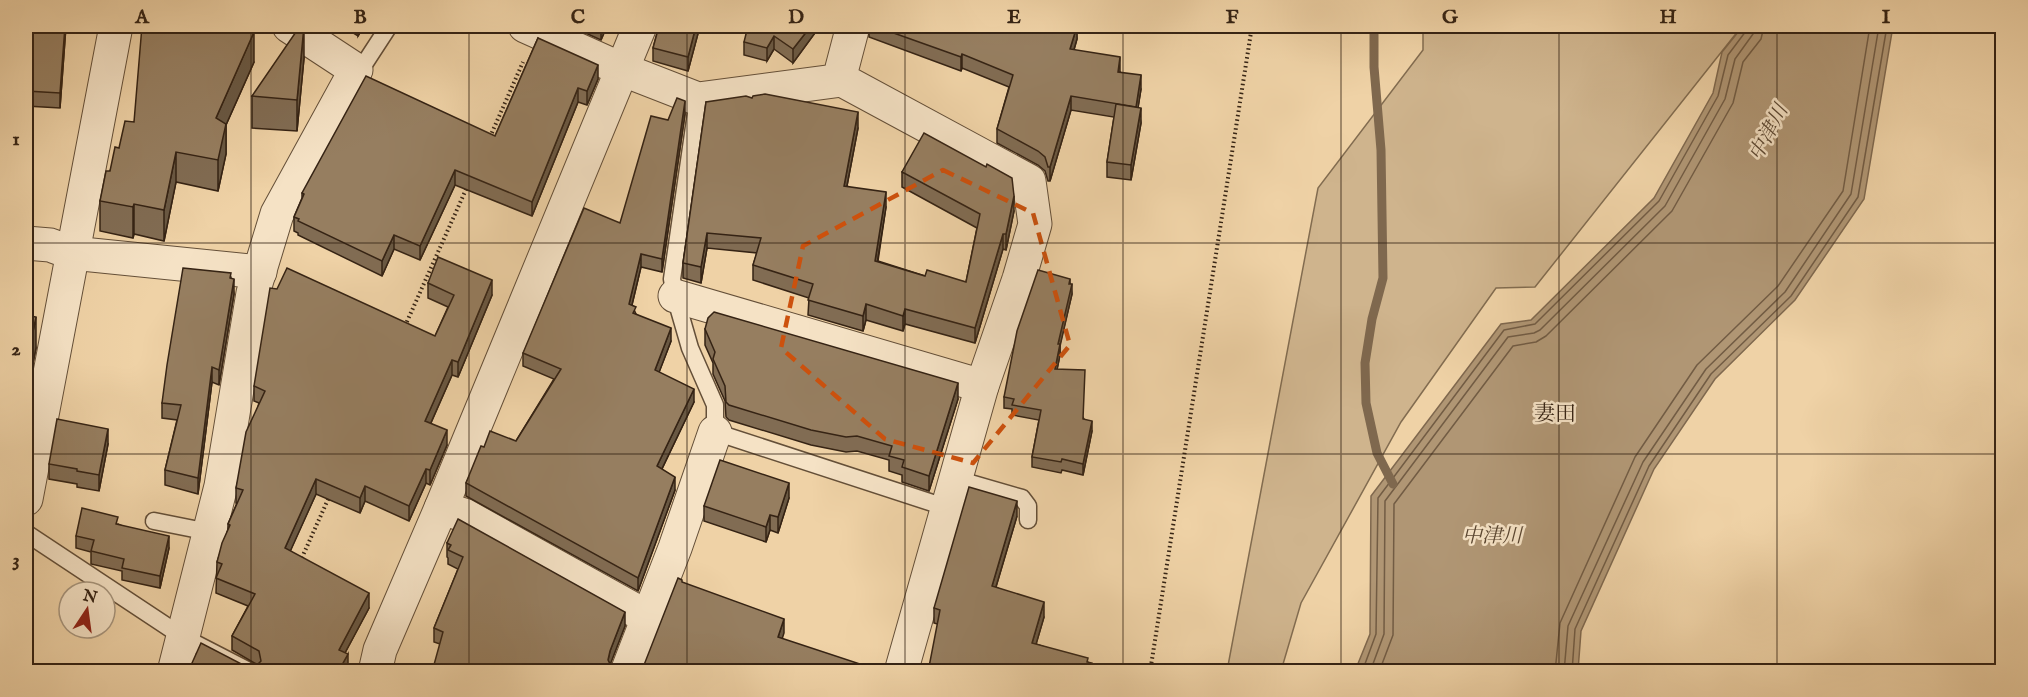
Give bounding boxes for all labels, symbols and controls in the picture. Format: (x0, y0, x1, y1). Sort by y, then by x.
text: A (134, 5, 150, 30)
text: B (353, 5, 367, 30)
text: C (571, 5, 585, 30)
text: D (788, 5, 804, 30)
text: E (1007, 5, 1021, 30)
text: F (1226, 5, 1239, 30)
text: G (1442, 5, 1459, 30)
text: H (1659, 5, 1677, 30)
text: I (1882, 5, 1891, 30)
water label: 中津川 (1744, 99, 1795, 165)
text: 1 (12, 127, 20, 152)
text: 2 (11, 337, 21, 362)
district label: 妻田 (1534, 401, 1576, 428)
water label: 中津川 (1462, 524, 1524, 549)
text: 3 (12, 548, 20, 573)
north arrow (57, 580, 117, 640)
text: N (80, 586, 99, 609)

